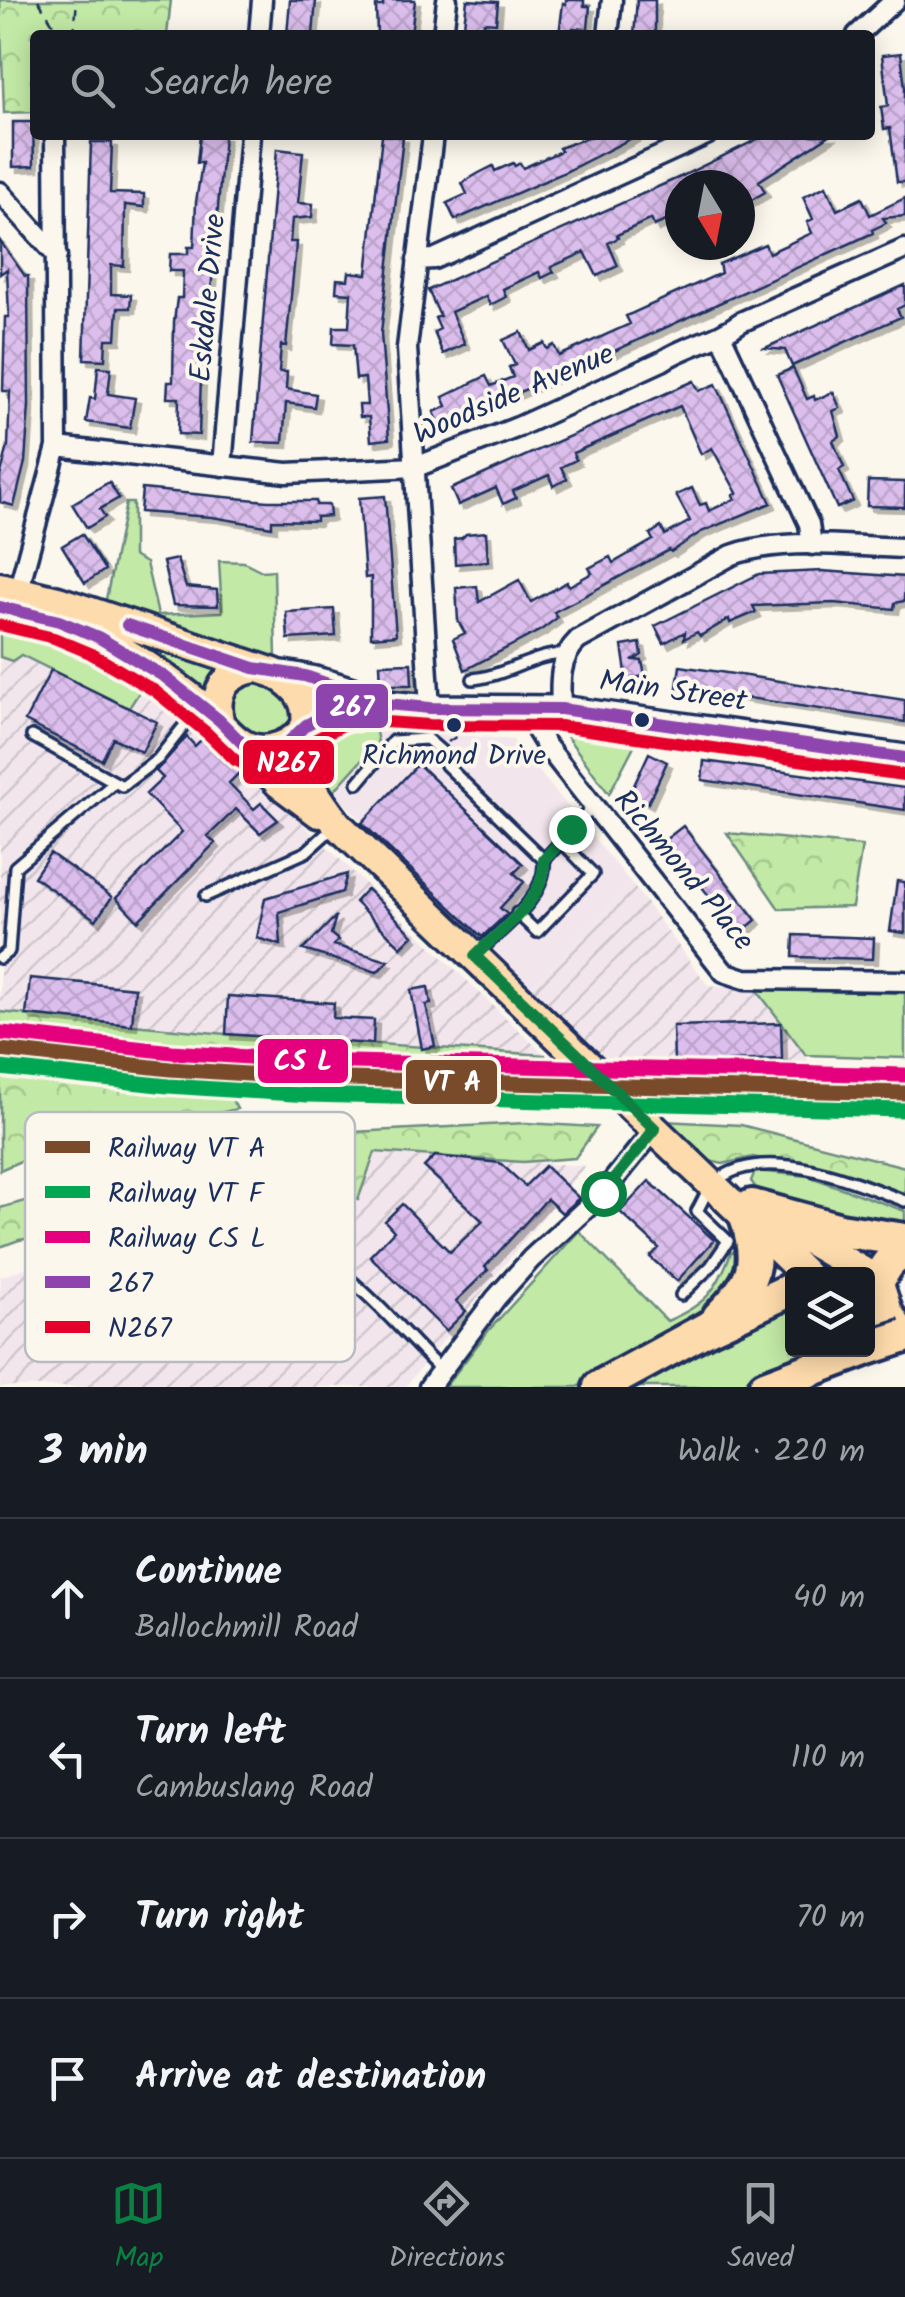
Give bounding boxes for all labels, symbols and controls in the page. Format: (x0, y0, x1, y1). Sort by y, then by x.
search box (30, 30, 875, 140)
text: Search here (145, 55, 332, 115)
icon: search (65, 58, 120, 113)
north arrow (665, 170, 755, 260)
street label: Eskdale Drive (178, 212, 240, 384)
street label: Woodside Avenue (406, 331, 622, 459)
street label: Main Street (596, 658, 750, 726)
line badge: 267 (314, 682, 390, 730)
text: 267 (330, 686, 375, 731)
unlabelled marker (632, 710, 652, 730)
marker: Richmond Drive (444, 715, 464, 735)
place label: Richmond Drive (362, 734, 546, 779)
line badge: N267 (241, 738, 336, 786)
text: N267 (257, 742, 320, 787)
street label: Richmond Place (601, 779, 765, 963)
route end (549, 807, 595, 853)
line badge: CS L (256, 1037, 350, 1085)
text: CS L (274, 1040, 332, 1085)
line badge: VT A (404, 1058, 499, 1106)
text: VT A (423, 1061, 481, 1106)
legend (25, 1112, 355, 1362)
text: Railway VT A (108, 1127, 265, 1172)
route start (581, 1171, 627, 1217)
text: Railway VT F (108, 1172, 265, 1217)
text: Railway CS L (108, 1217, 266, 1262)
text: 267 (108, 1262, 154, 1307)
map controls (785, 1267, 875, 1357)
button: layers (785, 1267, 875, 1357)
text: N267 (108, 1307, 173, 1352)
text: 3 min (40, 1419, 148, 1486)
text: Walk · 220 m (677, 1427, 865, 1478)
text: Continue (135, 1543, 282, 1603)
icon: ahead (40, 1571, 95, 1626)
text: 40 m (793, 1573, 865, 1624)
text: Ballochmill Road (135, 1603, 358, 1654)
text: Turn left (135, 1703, 286, 1763)
icon: left (40, 1731, 95, 1786)
text: 110 m (791, 1733, 865, 1784)
text: Cambuslang Road (135, 1763, 373, 1814)
text: Turn right (135, 1888, 304, 1948)
icon: right (40, 1891, 95, 1946)
text: 70 m (796, 1893, 865, 1944)
text: Arrive at destination (135, 2048, 486, 2108)
icon: arrive (40, 2051, 95, 2106)
tab: Map (111, 2176, 166, 2281)
tab: Directions (389, 2176, 505, 2281)
tab: Saved (727, 2176, 794, 2281)

